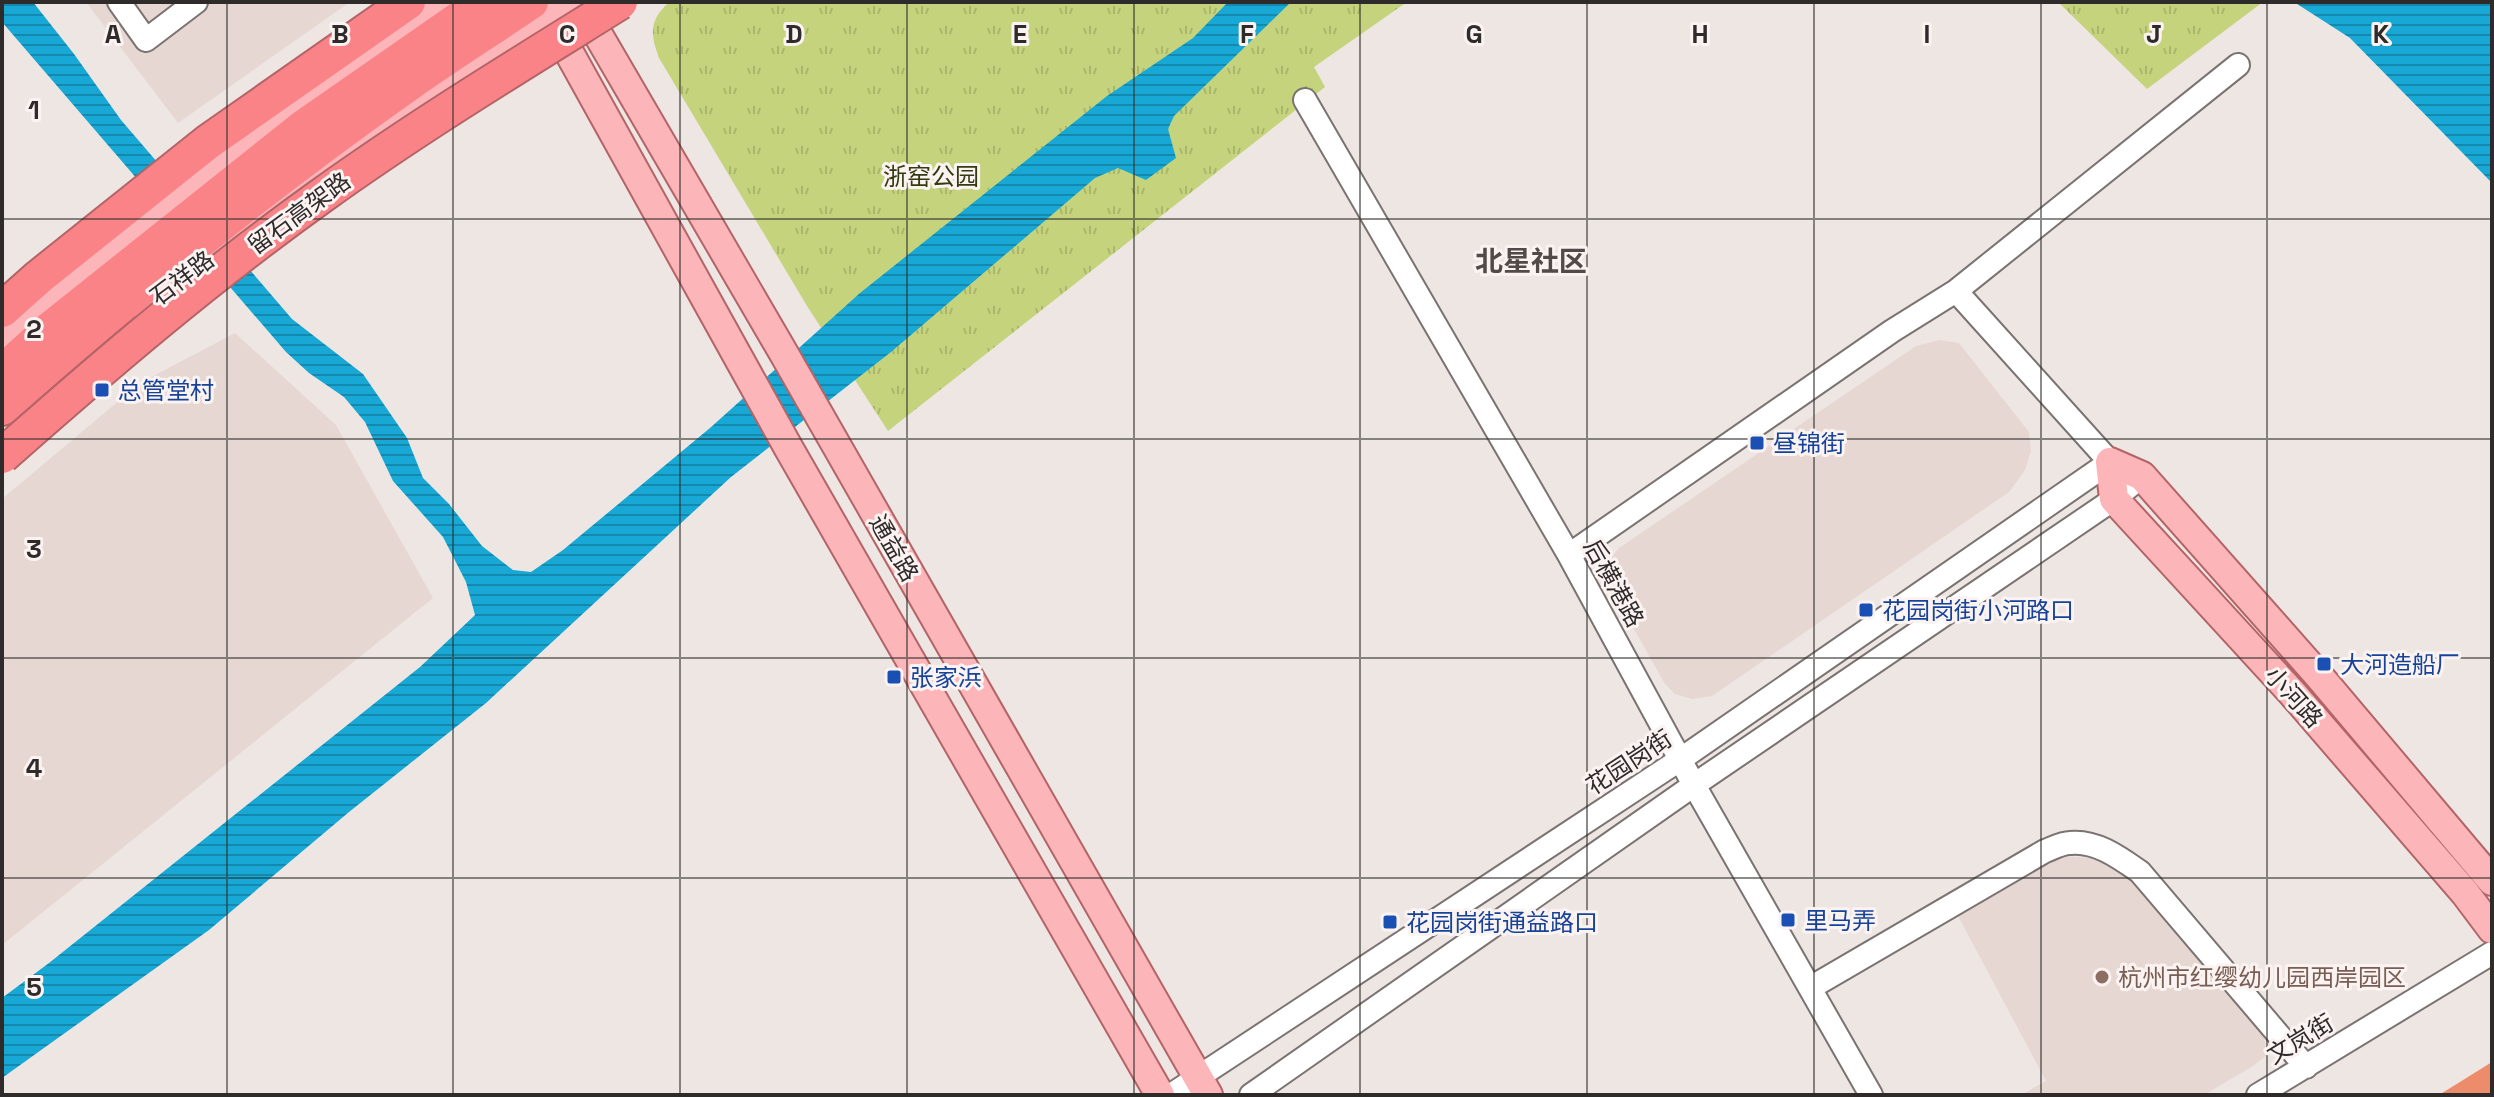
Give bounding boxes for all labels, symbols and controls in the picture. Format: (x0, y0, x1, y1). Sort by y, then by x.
text: A (105, 17, 122, 51)
text: B (331, 17, 349, 51)
text: C (559, 17, 575, 51)
text: D (785, 17, 803, 51)
text: E (1013, 17, 1027, 51)
text: F (1240, 17, 1254, 51)
text: G (1465, 17, 1483, 51)
text: H (1691, 17, 1709, 51)
text: I (1924, 17, 1930, 51)
text: J (2146, 17, 2162, 51)
text: K (2373, 17, 2390, 51)
text: 1 (28, 93, 40, 127)
park label: 浙窑公园 (883, 161, 979, 192)
street label: 留石高架路 (241, 165, 357, 261)
district label: 北星社区 (1475, 243, 1587, 279)
street label: 石祥路 (144, 244, 220, 312)
text: 2 (26, 312, 42, 346)
place label: 总管堂村 (118, 375, 214, 406)
marker: 总管堂村 (93, 381, 111, 399)
place label: 昼锦街 (1773, 428, 1845, 459)
marker: 昼锦街 (1748, 434, 1766, 452)
street label: 通益路 (863, 509, 925, 587)
text: 3 (26, 532, 42, 566)
street label: 后横港路 (1577, 534, 1651, 632)
place label: 花园岗街小河路口 (1882, 595, 2074, 626)
marker: 花园岗街小河路口 (1857, 601, 1875, 619)
place label: 大河造船厂 (2340, 649, 2460, 680)
marker: 大河造船厂 (2315, 655, 2333, 673)
street label: 小河路 (2258, 660, 2330, 734)
place label: 张家浜 (910, 662, 982, 693)
marker: 张家浜 (885, 668, 903, 686)
street label: 花园岗街 (1580, 723, 1678, 801)
text: 4 (26, 751, 42, 785)
place label: 里马弄 (1804, 905, 1876, 936)
place label: 花园岗街通益路口 (1406, 907, 1598, 938)
marker: 里马弄 (1779, 911, 1797, 929)
marker: 花园岗街通益路口 (1381, 913, 1399, 931)
place label: 杭州市红缨幼儿园西岸园区 (2118, 962, 2406, 993)
marker: 杭州市红缨幼儿园西岸园区 (2093, 968, 2111, 986)
text: 5 (26, 970, 42, 1004)
street label: 文岚街 (2261, 1007, 2339, 1071)

